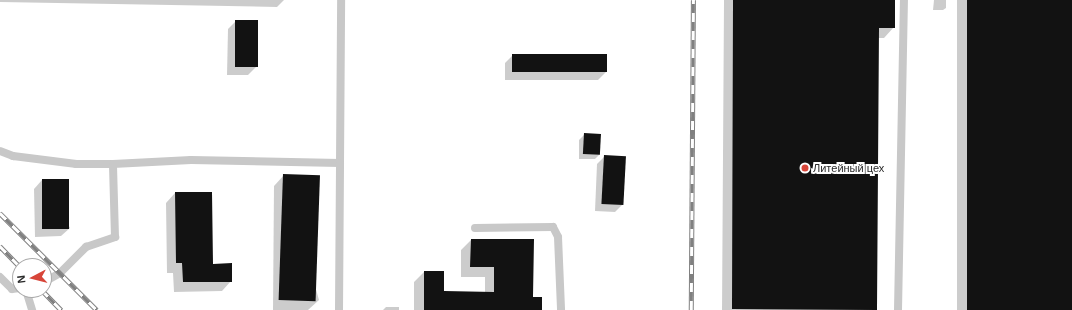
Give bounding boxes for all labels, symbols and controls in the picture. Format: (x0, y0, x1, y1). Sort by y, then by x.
place label: Литейный цех (813, 161, 884, 175)
marker: Литейный цех (800, 163, 810, 173)
north arrow (12, 258, 52, 298)
text: N (15, 275, 28, 284)

